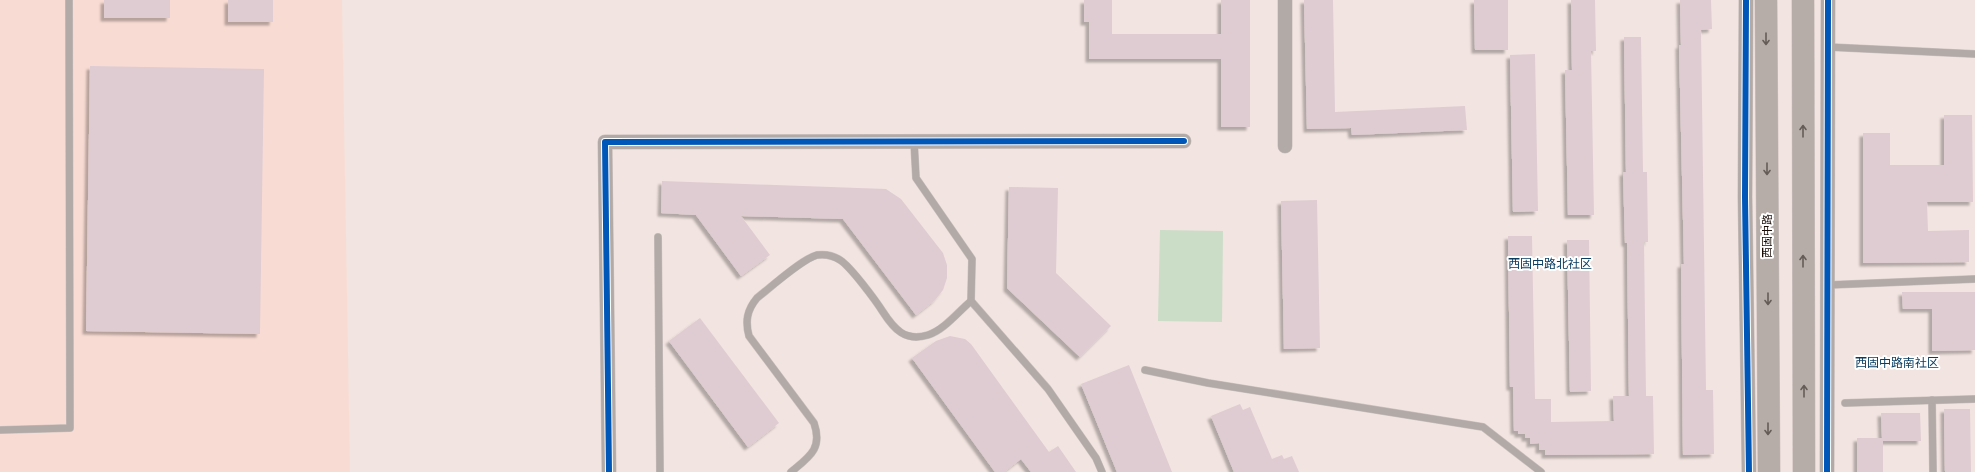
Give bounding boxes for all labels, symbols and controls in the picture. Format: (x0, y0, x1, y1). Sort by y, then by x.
one-way arrow (1762, 32, 1770, 45)
one-way arrow (1799, 125, 1807, 138)
one-way arrow (1763, 162, 1771, 175)
street label: 西固中路 (1760, 214, 1774, 258)
one-way arrow (1799, 255, 1807, 268)
district label: 西固中路北社区 (1508, 256, 1592, 271)
one-way arrow (1764, 292, 1772, 305)
district label: 西固中路南社区 (1855, 355, 1939, 370)
one-way arrow (1800, 385, 1808, 398)
one-way arrow (1764, 422, 1772, 435)

